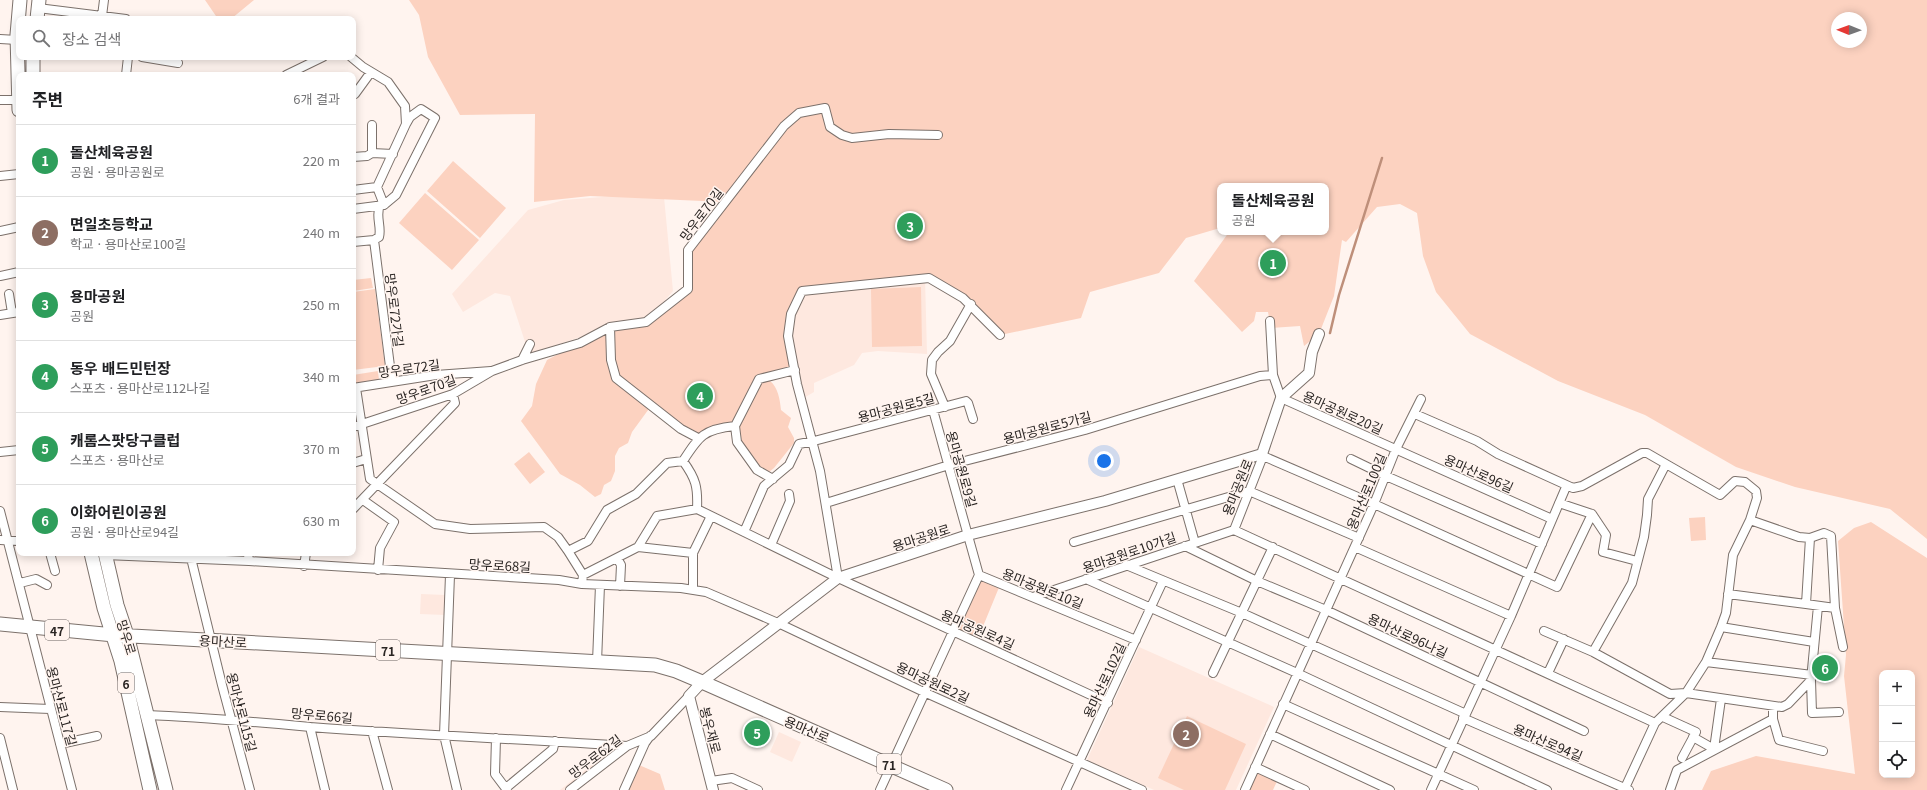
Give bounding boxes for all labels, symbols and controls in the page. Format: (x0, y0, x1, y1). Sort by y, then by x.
north arrow (1831, 12, 1867, 48)
search box (16, 16, 356, 60)
icon: search (30, 27, 52, 49)
text: 장소 검색 (62, 28, 121, 49)
text: 주변 (32, 86, 63, 111)
text: 6개 결과 (293, 89, 340, 108)
text: 돌산체육공원 (70, 141, 153, 162)
text: 1 (41, 151, 49, 170)
text: 220 m (303, 151, 340, 170)
text: 공원 · 용마공원로 (70, 162, 165, 181)
street label: 망우로70길 (675, 183, 727, 245)
popup (1217, 183, 1329, 235)
text: 돌산체육공원 (1232, 189, 1314, 210)
text: 공원 (1232, 210, 1256, 229)
pin: 3 (897, 211, 923, 241)
text: 면일초등학교 (70, 213, 153, 234)
text: 2 (41, 223, 49, 242)
text: 240 m (303, 223, 340, 242)
text: 학교 · 용마산로100길 (70, 234, 186, 253)
pin: 1 (1260, 248, 1286, 278)
street label: 망우로72가길 (381, 272, 409, 348)
text: 용마공원 (70, 285, 125, 306)
text: 3 (41, 295, 49, 314)
text: 250 m (303, 295, 340, 314)
text: 공원 (70, 306, 94, 325)
street label: 망우로72길 (377, 354, 441, 382)
text: 동우 배드민턴장 (70, 357, 171, 378)
text: 4 (41, 367, 49, 386)
text: 340 m (303, 367, 340, 386)
street label: 망우로70길 (393, 369, 459, 409)
text: 스포츠 · 용마산로112나길 (70, 378, 210, 397)
pin: 4 (687, 381, 713, 411)
street label: 용마공원로20길 (1300, 386, 1386, 438)
street label: 용마공원로5길 (855, 388, 937, 426)
street label: 용마공원로5가길 (1001, 406, 1093, 448)
street label: 용마공원로9길 (942, 428, 982, 510)
text: 캐롬스팟당구클럽 (70, 429, 180, 450)
text: 5 (41, 439, 49, 458)
text: 370 m (303, 439, 340, 458)
street label: 용마산로96길 (1441, 449, 1517, 497)
text: 스포츠 · 용마산로 (70, 450, 165, 469)
street label: 용마산로100길 (1341, 450, 1391, 532)
your location (1094, 451, 1114, 471)
street label: 용마공원로 (1217, 456, 1257, 518)
text: 이화어린이공원 (70, 501, 167, 522)
text: 6 (41, 511, 49, 530)
text: 630 m (303, 511, 340, 530)
street label: 용마공원로 (890, 519, 952, 555)
text: 공원 · 용마산로94길 (70, 522, 179, 541)
street label: 용마공원로10가길 (1080, 527, 1178, 577)
street label: 망우로68길 (468, 554, 532, 576)
street label: 용마공원로10길 (999, 563, 1087, 613)
street label: 용마공원로4길 (938, 604, 1018, 654)
street label: 용마산로96나길 (1365, 608, 1451, 662)
street label: 망우로 (113, 617, 141, 657)
road number: 47 (45, 620, 69, 640)
street label: 용마산로 (199, 630, 247, 652)
street label: 용마산로102길 (1078, 639, 1130, 721)
road number: 71 (376, 640, 400, 660)
pin: 6 (1812, 653, 1838, 683)
street label: 용마공원로2길 (893, 657, 973, 707)
street label: 용마산로117길 (42, 664, 82, 748)
street label: 용마산로115길 (222, 670, 262, 754)
map controls (1879, 670, 1915, 778)
button: + (1879, 670, 1915, 706)
road number: 6 (118, 673, 134, 693)
street label: 망우로66길 (290, 703, 354, 727)
street label: 봉우재로 (696, 704, 726, 756)
button: − (1879, 706, 1915, 742)
street label: 용마산로 (781, 711, 833, 747)
pin: 5 (744, 718, 770, 748)
pin: 2 (1173, 719, 1199, 749)
street label: 용마산로94길 (1510, 719, 1586, 765)
street label: 망우로62길 (564, 730, 626, 782)
button: locate (1879, 742, 1915, 778)
road number: 71 (877, 754, 901, 774)

